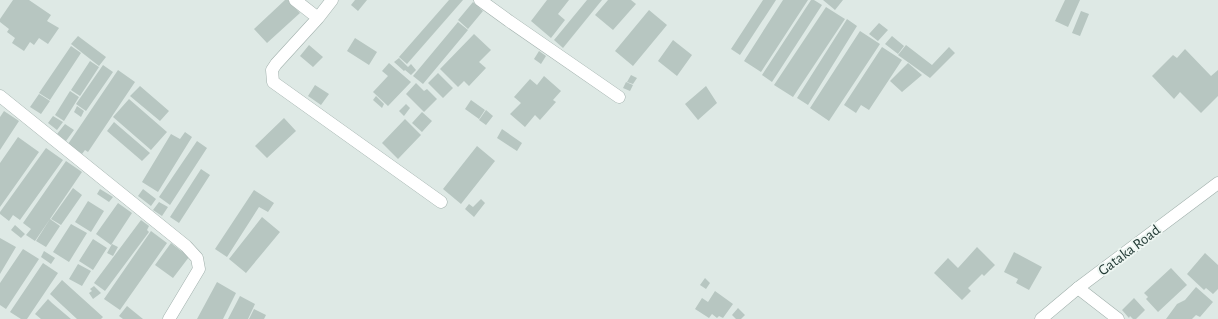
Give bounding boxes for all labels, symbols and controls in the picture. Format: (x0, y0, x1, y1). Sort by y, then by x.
street label: Gataka Road (1096, 222, 1163, 278)

